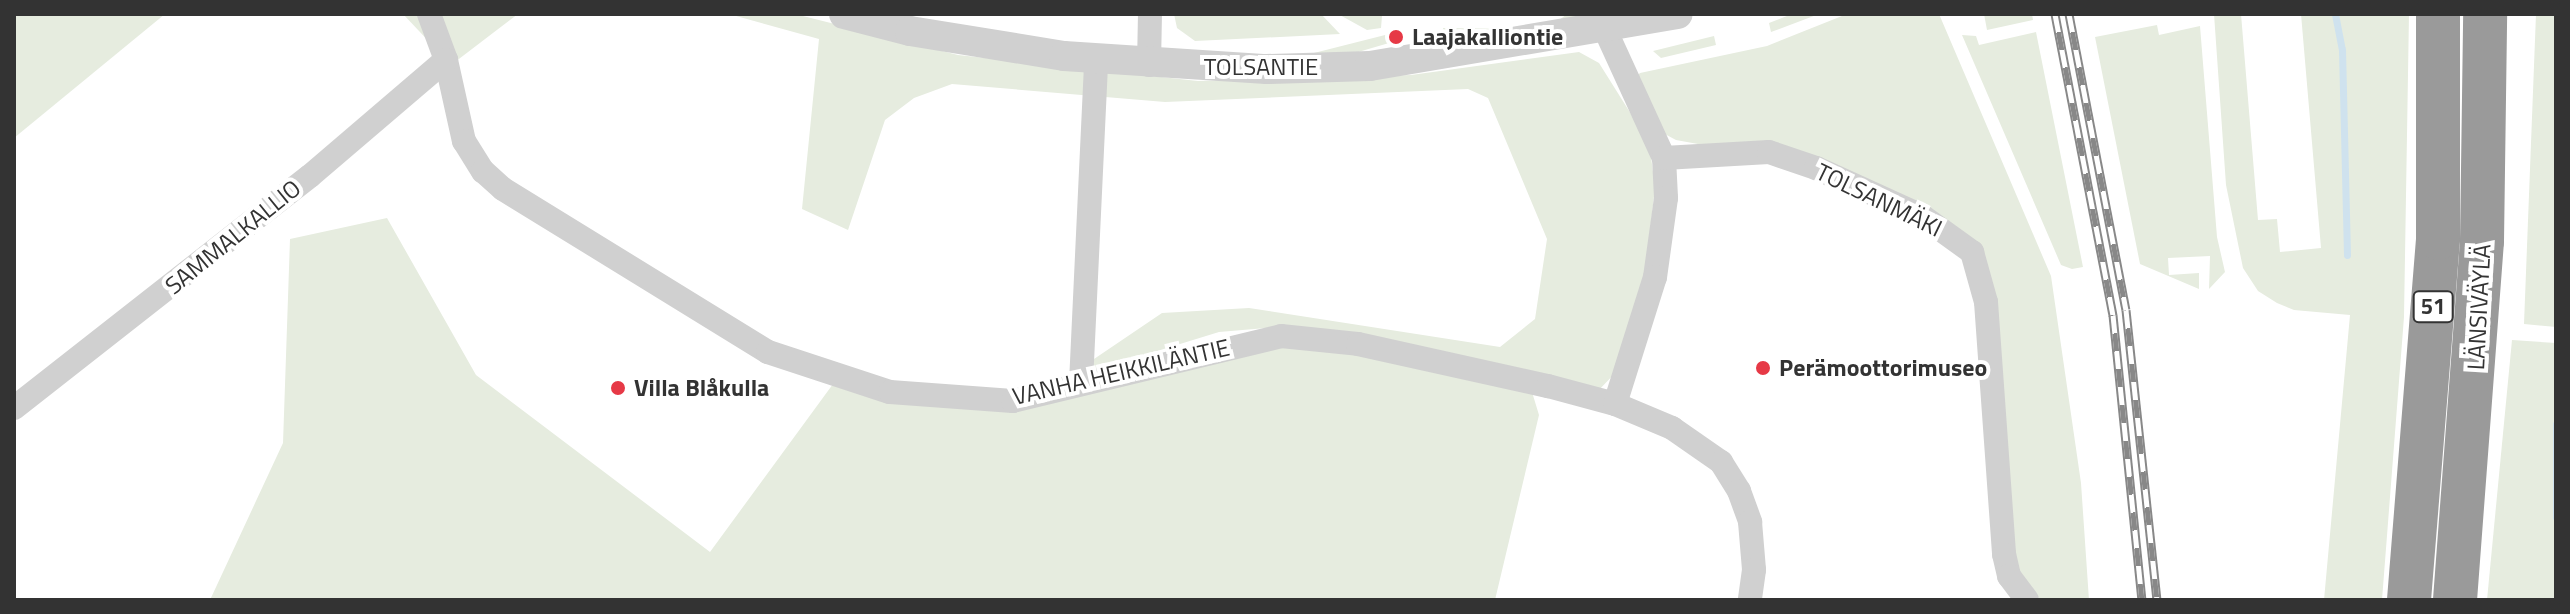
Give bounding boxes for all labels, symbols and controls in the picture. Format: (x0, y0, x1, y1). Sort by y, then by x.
place label: Laajakalliontie (1412, 23, 1563, 51)
marker: Laajakalliontie (1387, 28, 1405, 46)
street label: TOLSANTIE (1204, 53, 1318, 81)
street label: TOLSANMÄKI (1811, 157, 1947, 243)
street label: SAMMALKALLIO (159, 174, 307, 300)
street label: LÄNSIVÄYLÄ (2461, 243, 2497, 371)
road number: 51 (2411, 289, 2455, 325)
street label: VANHA HEIKKILÄNTIE (1010, 333, 1232, 411)
place label: Perämoottorimuseo (1779, 354, 1987, 382)
marker: Perämoottorimuseo (1754, 359, 1772, 377)
place label: Villa Blåkulla (634, 374, 769, 402)
marker: Villa Blåkulla (609, 379, 627, 397)

